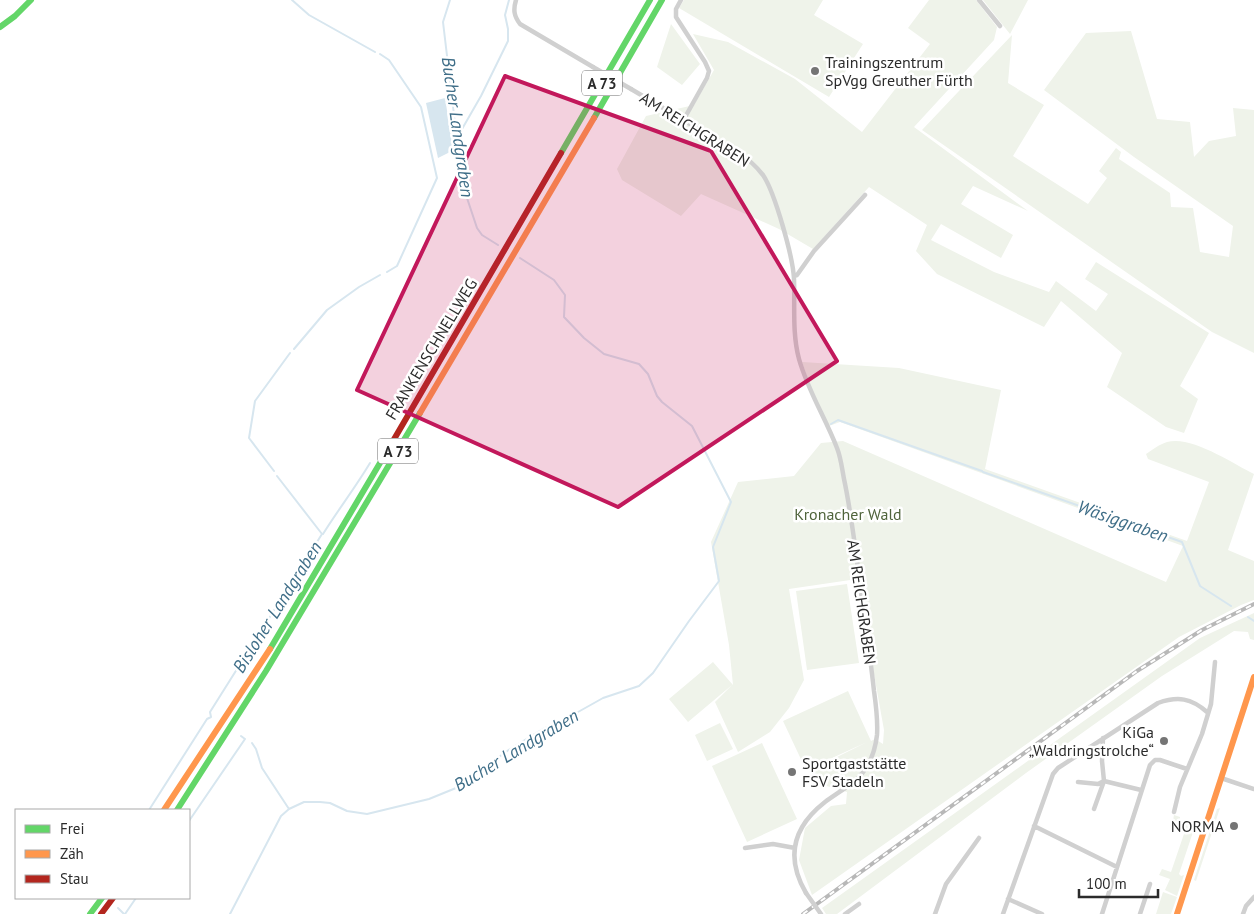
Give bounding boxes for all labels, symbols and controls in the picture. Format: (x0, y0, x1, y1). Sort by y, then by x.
place label: Trainingszentrum SpVgg Greuther Fürth (825, 52, 973, 90)
water label: Bucher Landgraben (437, 55, 479, 199)
marker: Trainingszentrum SpVgg Greuther Fürth (809, 65, 821, 77)
road number: A 73 (582, 70, 622, 96)
street label: AM REICHGRABEN (636, 87, 754, 171)
street label: FRANKENSCHNELLWEG (381, 275, 481, 423)
road number: A 73 (378, 438, 418, 464)
water label: Wäsiggraben (1075, 495, 1171, 547)
park label: Kronacher Wald (794, 504, 902, 524)
water label: Bisloher Landgraben (227, 537, 327, 677)
street label: AM REICHGRABEN (843, 538, 881, 666)
water label: Bucher Landgraben (449, 704, 583, 796)
place label: KiGa „Waldringstrolche“ (1029, 722, 1154, 760)
marker: KiGa „Waldringstrolche“ (1158, 735, 1170, 747)
place label: Sportgaststätte FSV Stadeln (802, 753, 906, 791)
marker: Sportgaststätte FSV Stadeln (786, 766, 798, 778)
legend (15, 809, 190, 899)
place label: NORMA (1171, 816, 1225, 836)
text: Frei (60, 819, 85, 838)
marker: NORMA (1228, 820, 1240, 832)
text: Zäh (60, 844, 84, 863)
scale bar (1079, 866, 1158, 898)
text: Stau (60, 869, 89, 888)
text: 100 m (1086, 874, 1127, 893)

